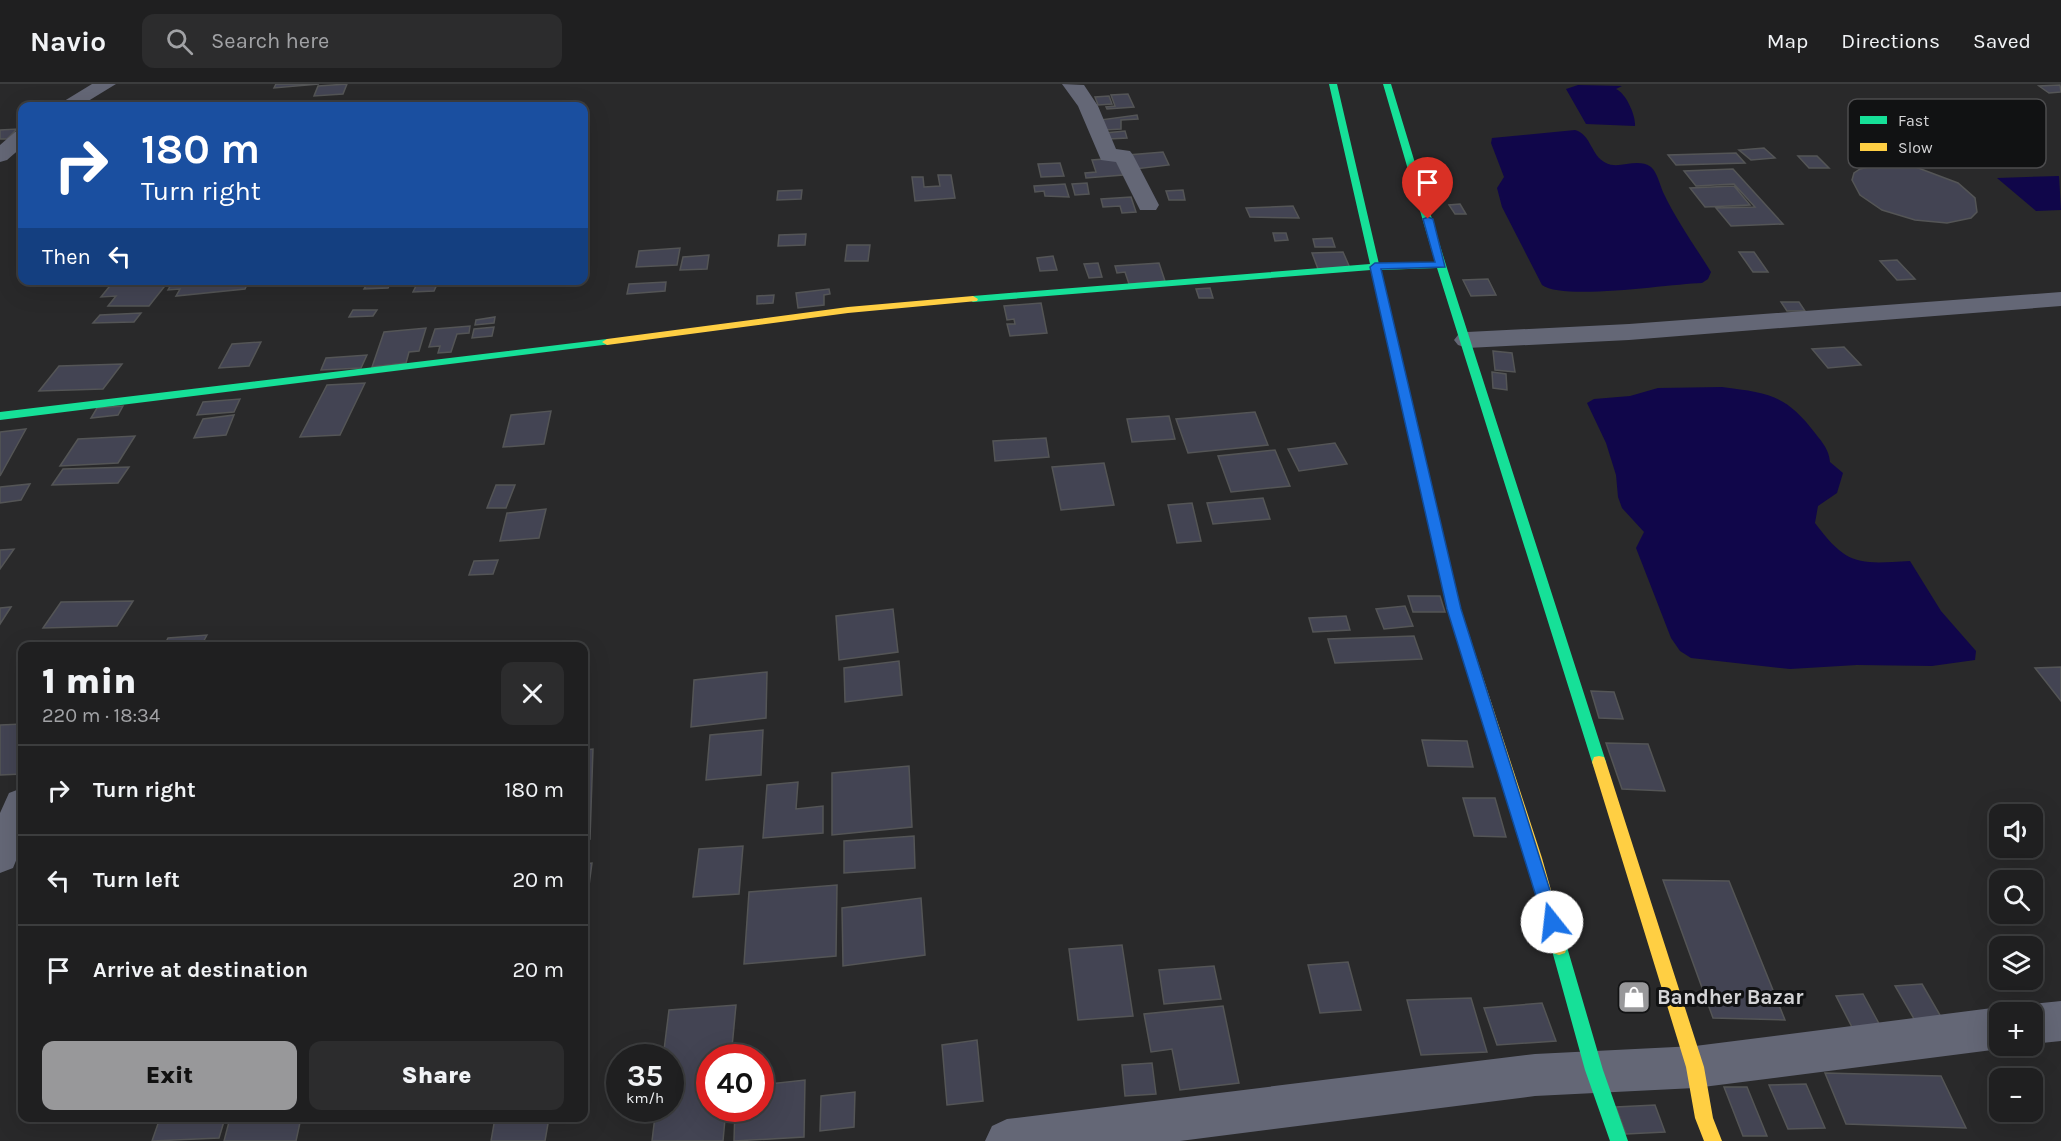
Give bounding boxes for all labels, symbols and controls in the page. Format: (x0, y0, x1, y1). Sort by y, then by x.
search box (142, 14, 562, 68)
text: Navio (30, 25, 106, 58)
icon: search (163, 25, 196, 58)
text: Search here (211, 28, 329, 54)
text: Map (1767, 29, 1808, 53)
text: Directions (1841, 29, 1940, 53)
text: Saved (1973, 29, 2031, 53)
legend (1848, 99, 2046, 168)
text: Fast (1898, 111, 1929, 130)
text: 180 m (141, 124, 260, 174)
icon: right (42, 126, 120, 204)
text: Slow (1898, 138, 1933, 157)
pin (1402, 157, 1453, 219)
icon: arrive (1411, 166, 1444, 199)
text: Turn right (141, 175, 261, 207)
icon: left (103, 240, 136, 273)
text: Then (42, 244, 91, 270)
text: 1 min (42, 660, 136, 702)
button: close (501, 662, 564, 725)
text: 220 m · 18:34 (42, 704, 160, 727)
icon: right (42, 774, 75, 807)
text: Turn right (93, 777, 196, 803)
text: 180 m (504, 777, 564, 803)
map controls (1989, 804, 2043, 1122)
button: sound (1989, 804, 2043, 858)
icon: left (42, 864, 75, 897)
text: Turn left (93, 867, 180, 893)
text: 20 m (512, 867, 564, 893)
button: search (1989, 870, 2043, 924)
position arrow (1520, 890, 1584, 954)
button: layers (1989, 936, 2043, 990)
icon: arrive (42, 954, 75, 987)
text: Arrive at destination (93, 957, 308, 983)
text: 20 m (512, 957, 564, 983)
shop icon: Bandher Bazar (1616, 979, 1652, 1015)
place label: Bandher Bazar (1657, 985, 1804, 1009)
button: + (1989, 1002, 2043, 1056)
button: Exit (42, 1041, 297, 1110)
button: Share (309, 1041, 564, 1110)
speed limit sign: 40 (696, 1044, 774, 1122)
text: 35 (627, 1058, 663, 1094)
button: − (1989, 1068, 2043, 1122)
text: km/h (626, 1089, 664, 1107)

